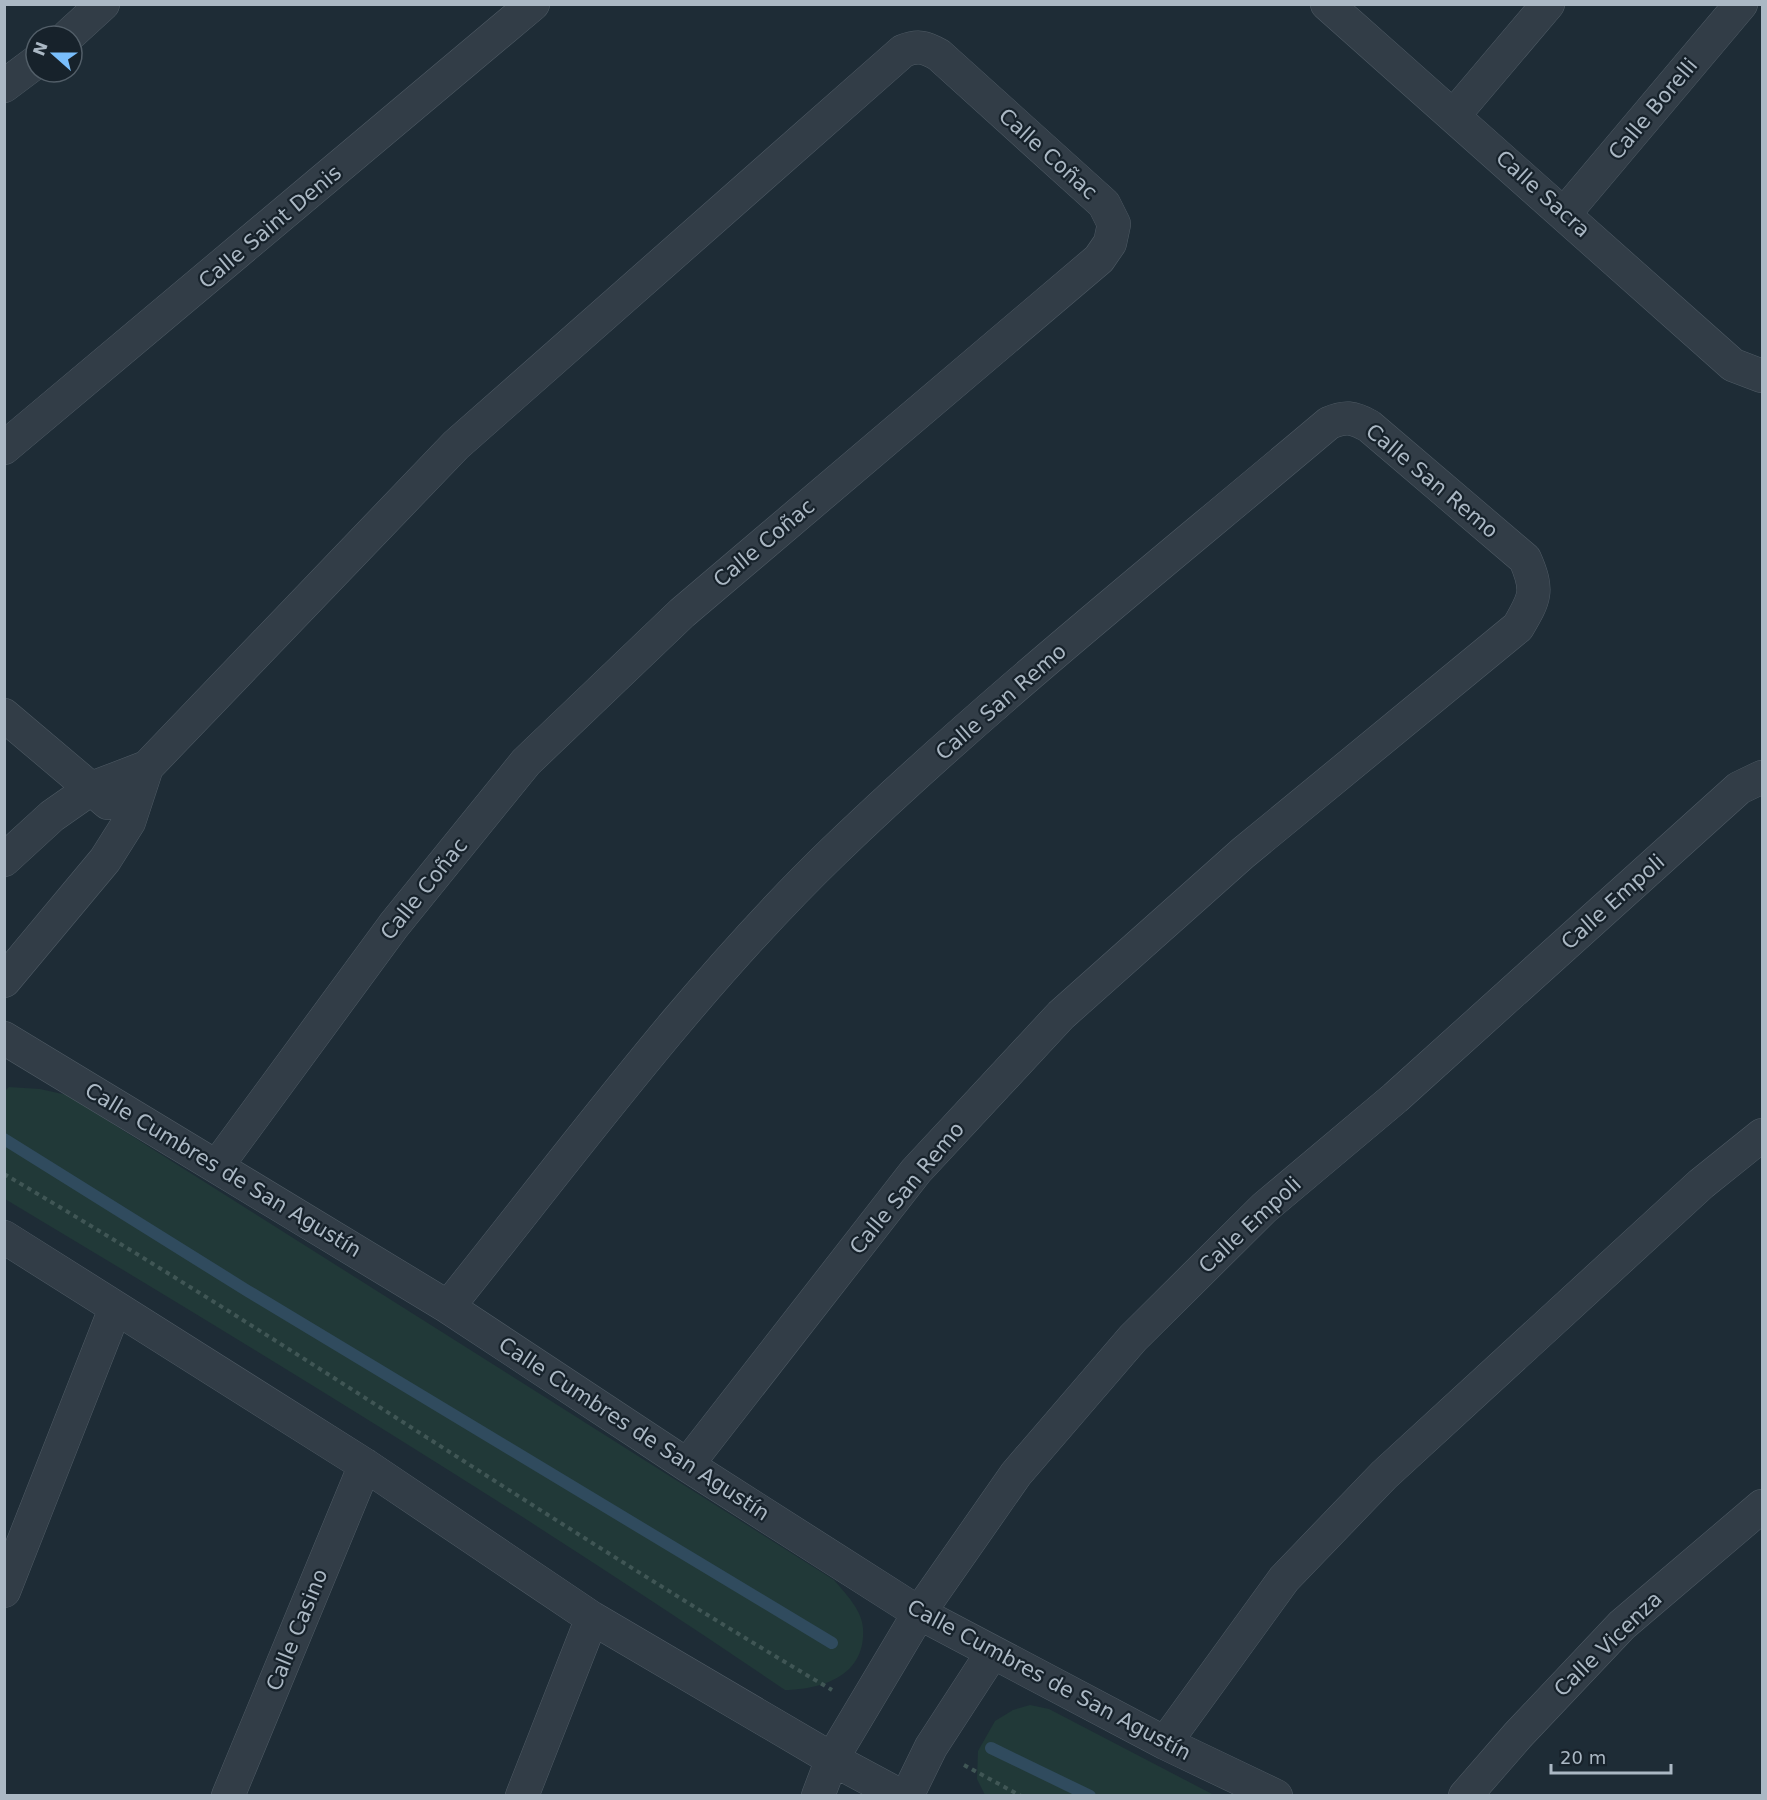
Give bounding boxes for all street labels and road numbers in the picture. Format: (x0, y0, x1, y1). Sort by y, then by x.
street label: Calle Borelli (1604, 54, 1702, 164)
street label: Calle Coñac (994, 104, 1102, 204)
street label: Calle Sacra (1491, 146, 1595, 242)
street label: Calle Saint Denis (194, 161, 346, 293)
street label: Calle San Remo (1361, 419, 1503, 543)
street label: Calle Coñac (709, 494, 819, 592)
street label: Calle San Remo (931, 639, 1071, 765)
street label: Calle Coñac (376, 833, 472, 945)
street label: Calle Empoli (1557, 849, 1669, 955)
street label: Calle Cumbres de San Agustín (81, 1078, 365, 1262)
street label: Calle San Remo (845, 1117, 969, 1259)
street label: Calle Empoli (1194, 1172, 1306, 1278)
street label: Calle Cumbres de San Agustín (494, 1332, 774, 1526)
street label: Calle Casino (262, 1566, 332, 1694)
street label: Calle Vicenza (1549, 1587, 1667, 1701)
street label: Calle Cumbres de San Agustín (903, 1595, 1195, 1765)

